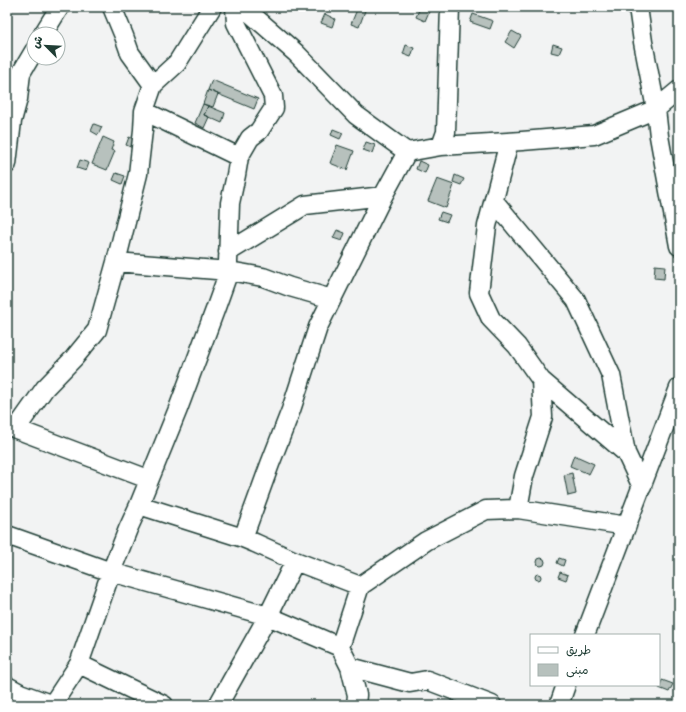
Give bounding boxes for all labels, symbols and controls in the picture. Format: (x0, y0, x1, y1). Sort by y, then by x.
north arrow (26, 26, 66, 66)
text: ش (28, 34, 47, 51)
legend (530, 634, 660, 686)
text: طريق (566, 642, 591, 658)
text: مبنى (566, 662, 589, 678)

